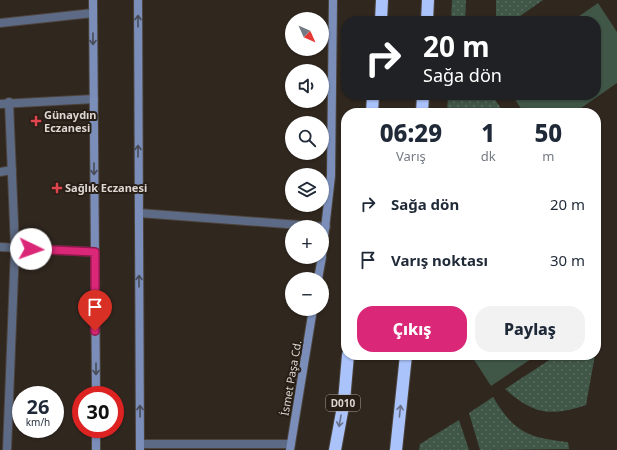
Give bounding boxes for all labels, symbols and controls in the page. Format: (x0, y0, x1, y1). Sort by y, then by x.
north arrow (285, 12, 329, 56)
map controls (285, 12, 329, 316)
one-way arrow (134, 15, 142, 28)
text: 20 m (423, 27, 490, 65)
one-way arrow (89, 32, 97, 45)
icon: right (357, 32, 409, 84)
text: Sağa dön (423, 63, 502, 87)
button: sound (285, 64, 329, 108)
place label: Günaydın Eczanesi (44, 107, 97, 135)
marker: Günaydın Eczanesi (31, 116, 41, 126)
button: search (285, 116, 329, 160)
text: 06:29 (380, 116, 442, 149)
text: 1 (481, 116, 495, 149)
text: 50 (534, 116, 562, 149)
one-way arrow (134, 145, 142, 158)
text: Varış (396, 147, 426, 165)
text: dk (481, 147, 496, 165)
text: m (542, 147, 554, 165)
one-way arrow (90, 162, 98, 175)
button: layers (285, 168, 329, 212)
place label: Sağlık Eczanesi (65, 180, 147, 195)
marker: Sağlık Eczanesi (52, 183, 62, 193)
icon: right (357, 193, 379, 215)
text: Sağa dön (391, 194, 459, 214)
text: 20 m (550, 194, 585, 214)
button: + (285, 220, 329, 264)
position arrow (10, 228, 52, 270)
icon: arrive (357, 249, 379, 271)
text: Varış noktası (391, 250, 488, 270)
text: 30 m (550, 250, 585, 270)
button: − (285, 272, 329, 316)
one-way arrow (135, 275, 143, 288)
pin (78, 290, 112, 331)
icon: arrive (84, 296, 106, 318)
button: Çıkış (357, 306, 467, 352)
button: Paylaş (475, 306, 585, 352)
street label: İsmet Paşa Cd. (277, 339, 305, 417)
one-way arrow (92, 362, 100, 375)
speed limit sign: 30 (72, 386, 124, 438)
text: 26 (27, 393, 49, 420)
road number: D010 (326, 395, 360, 411)
one-way arrow (136, 405, 143, 418)
one-way arrow (396, 405, 403, 418)
text: km/h (26, 415, 50, 429)
one-way arrow (336, 415, 344, 428)

